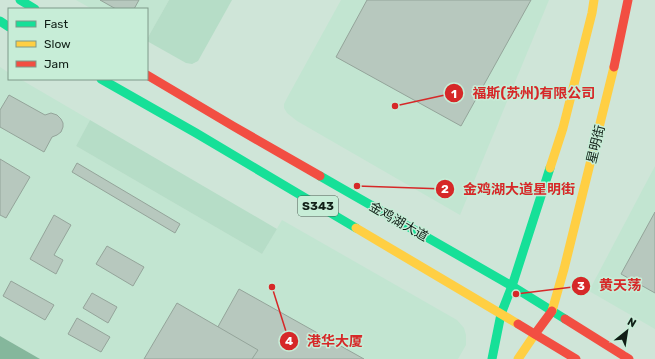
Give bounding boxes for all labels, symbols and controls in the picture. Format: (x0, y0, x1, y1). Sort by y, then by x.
legend (8, 8, 148, 80)
text: Fast (44, 17, 68, 31)
text: Slow (44, 37, 71, 51)
text: Jam (44, 57, 69, 71)
callout: 福斯(苏州)有限公司 (444, 80, 603, 106)
text: 福斯(苏州)有限公司 (473, 85, 595, 102)
text: 1 (451, 87, 457, 101)
street label: 星明街 (583, 123, 607, 165)
callout: 金鸡湖大道星明街 (435, 176, 583, 202)
text: 金鸡湖大道星明街 (463, 181, 575, 198)
text: 2 (441, 182, 449, 196)
road number: S343 (298, 196, 338, 216)
street label: 金鸡湖大道 (367, 199, 431, 244)
callout: 黄天荡 (571, 273, 649, 299)
text: 黄天荡 (599, 277, 641, 294)
text: 3 (577, 279, 585, 293)
north arrow (607, 311, 647, 351)
text: N (625, 315, 638, 330)
callout: 港华大厦 (279, 328, 371, 354)
text: 港华大厦 (307, 333, 363, 350)
text: 4 (285, 334, 293, 348)

